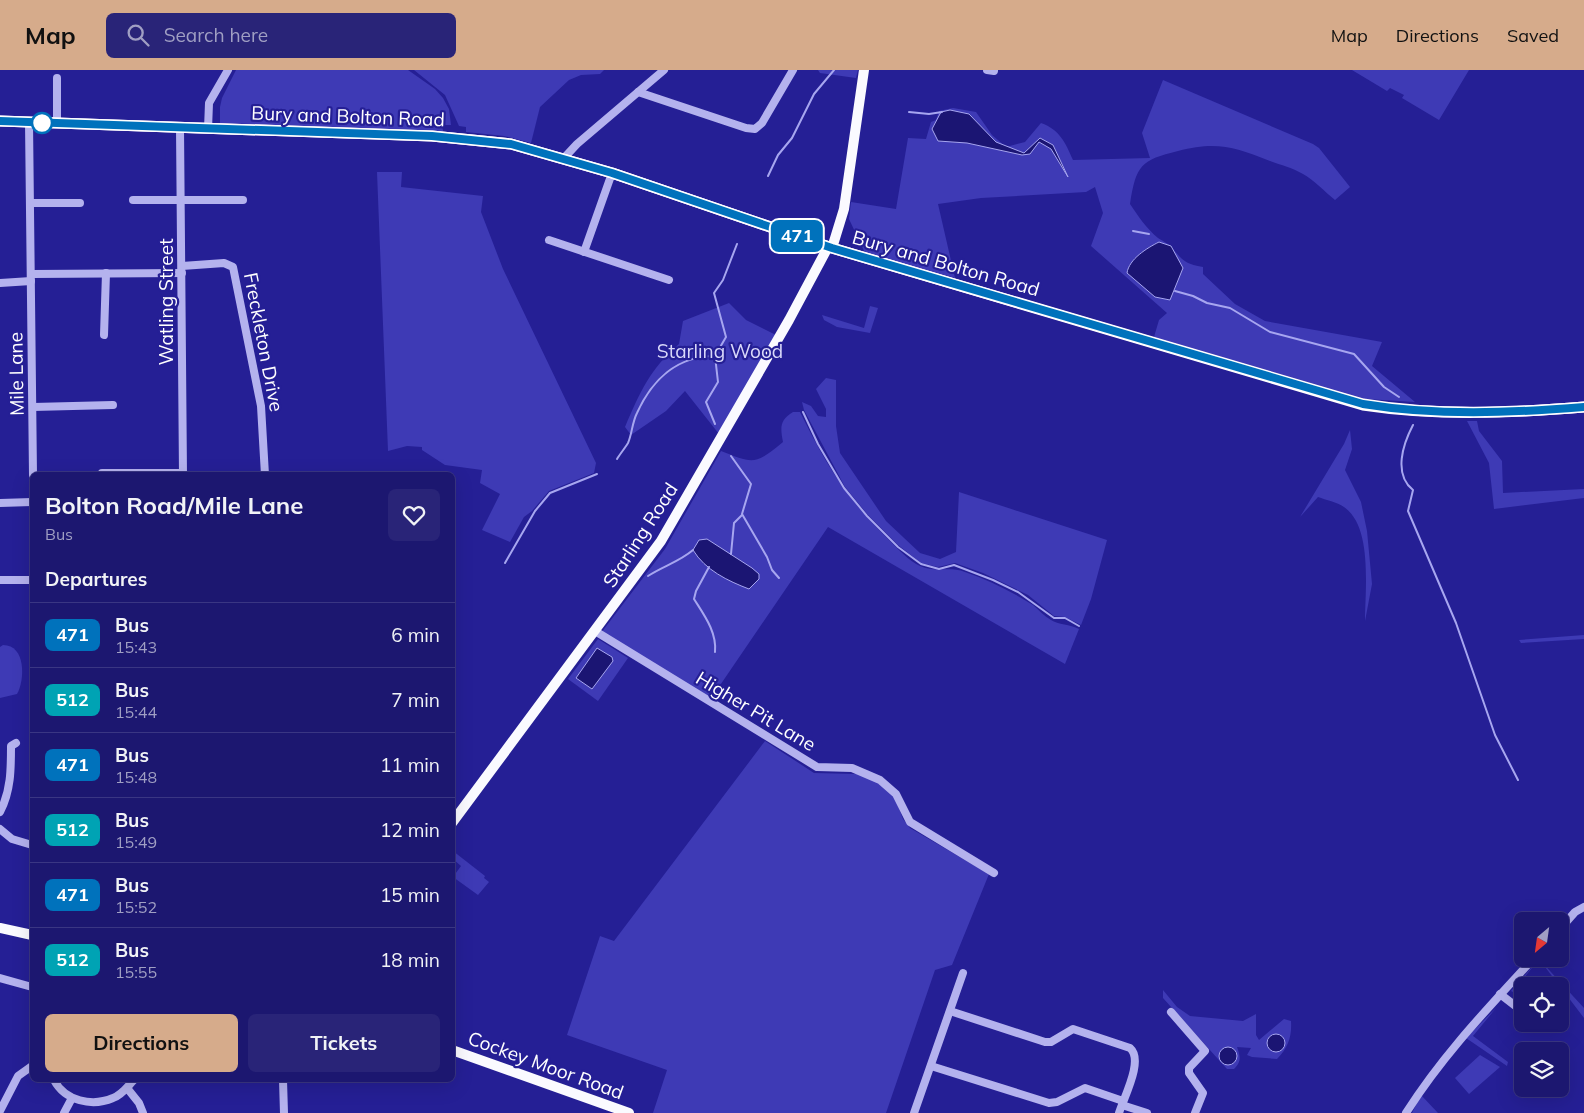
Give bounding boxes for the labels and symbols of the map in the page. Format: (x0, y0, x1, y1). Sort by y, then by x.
street label: Bury and Bolton Road (251, 101, 445, 131)
unlabelled marker (31, 112, 53, 134)
line badge: 471 (768, 220, 826, 252)
street label: Bury and Bolton Road (850, 225, 1042, 301)
street label: Watling Street (154, 238, 178, 366)
street label: Freckleton Drive (239, 270, 289, 414)
street label: Mile Lane (3, 332, 29, 416)
park label: Starling Wood (657, 339, 783, 363)
street label: Starling Road (597, 478, 683, 592)
street label: Higher Pit Lane (692, 666, 820, 756)
north arrow (1514, 912, 1569, 968)
street label: Cockey Moor Road (465, 1026, 627, 1104)

